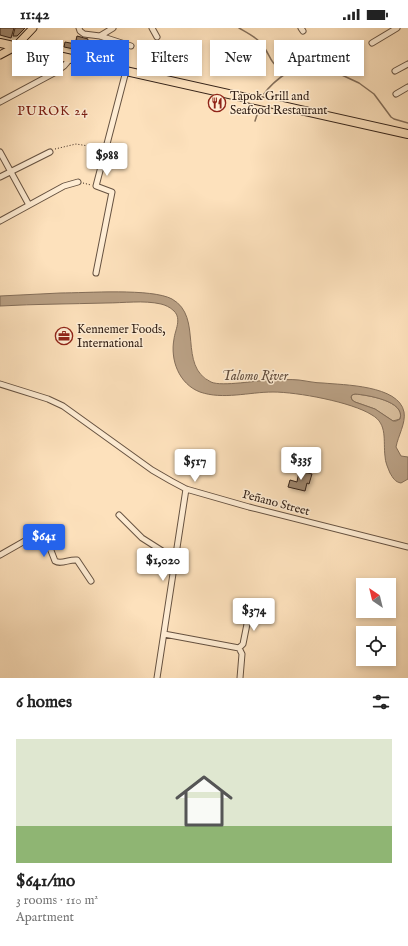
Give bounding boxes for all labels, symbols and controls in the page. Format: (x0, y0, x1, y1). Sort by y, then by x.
text: 11:42 (20, 5, 50, 24)
chip: Buy (12, 40, 63, 76)
chip: Rent (71, 40, 129, 76)
chip: Filters (137, 40, 202, 76)
chip: New (210, 40, 266, 76)
chip: Apartment (274, 40, 364, 76)
place label: Tapok Grill and Seafood Restaurant (230, 89, 327, 118)
restaurant icon: Tapok Grill and Seafood Restaurant (207, 93, 227, 113)
district label: PUROK 24 (17, 103, 89, 120)
pin: $988 (83, 143, 131, 177)
text: $988 (95, 147, 119, 164)
place label: Kennemer Foods, International (77, 322, 166, 351)
office icon: Kennemer Foods, International (54, 326, 74, 346)
water label: Talomo River (222, 368, 289, 385)
pin: $335 (277, 447, 325, 481)
pin: $517 (171, 449, 219, 483)
text: $335 (290, 451, 312, 468)
text: $517 (184, 453, 206, 470)
street label: Peñano Street (241, 487, 311, 519)
pin: $641 (20, 524, 68, 558)
text: $641 (32, 528, 56, 545)
pin: $1,020 (130, 548, 196, 582)
text: $1,020 (146, 552, 180, 569)
north arrow (356, 578, 396, 618)
map controls (356, 578, 396, 666)
pin: $374 (230, 598, 278, 632)
text: $374 (242, 602, 266, 619)
button: locate (356, 626, 396, 666)
icon: filters (370, 691, 392, 713)
text: 6 homes (16, 692, 72, 713)
icon: home (168, 765, 240, 837)
text: $641/mo (16, 871, 75, 892)
text: 3 rooms · 110 m² (16, 892, 98, 909)
text: Apartment (16, 909, 74, 926)

